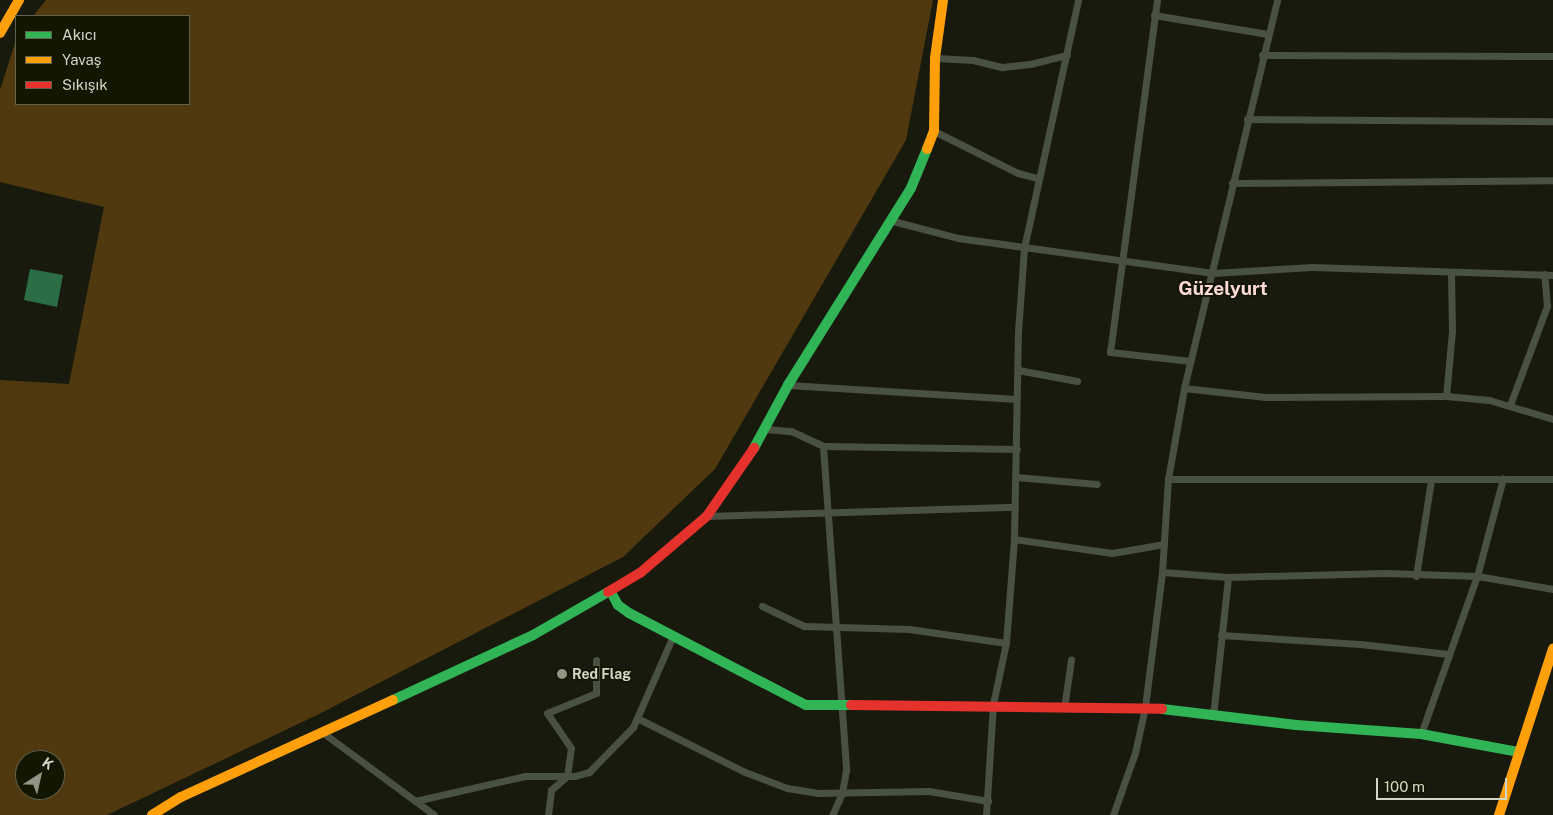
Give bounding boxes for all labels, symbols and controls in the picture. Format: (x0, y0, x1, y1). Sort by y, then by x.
legend (15, 15, 190, 105)
text: Akıcı (62, 26, 96, 43)
text: Yavaş (62, 51, 101, 68)
text: Sıkışık (62, 76, 108, 93)
district label: Güzelyurt (1178, 278, 1268, 300)
place label: Red Flag (572, 666, 631, 682)
marker: Red Flag (556, 668, 568, 680)
north arrow (15, 750, 65, 800)
text: K (39, 754, 57, 773)
scale bar (1378, 768, 1509, 800)
text: 100 m (1384, 778, 1425, 795)

